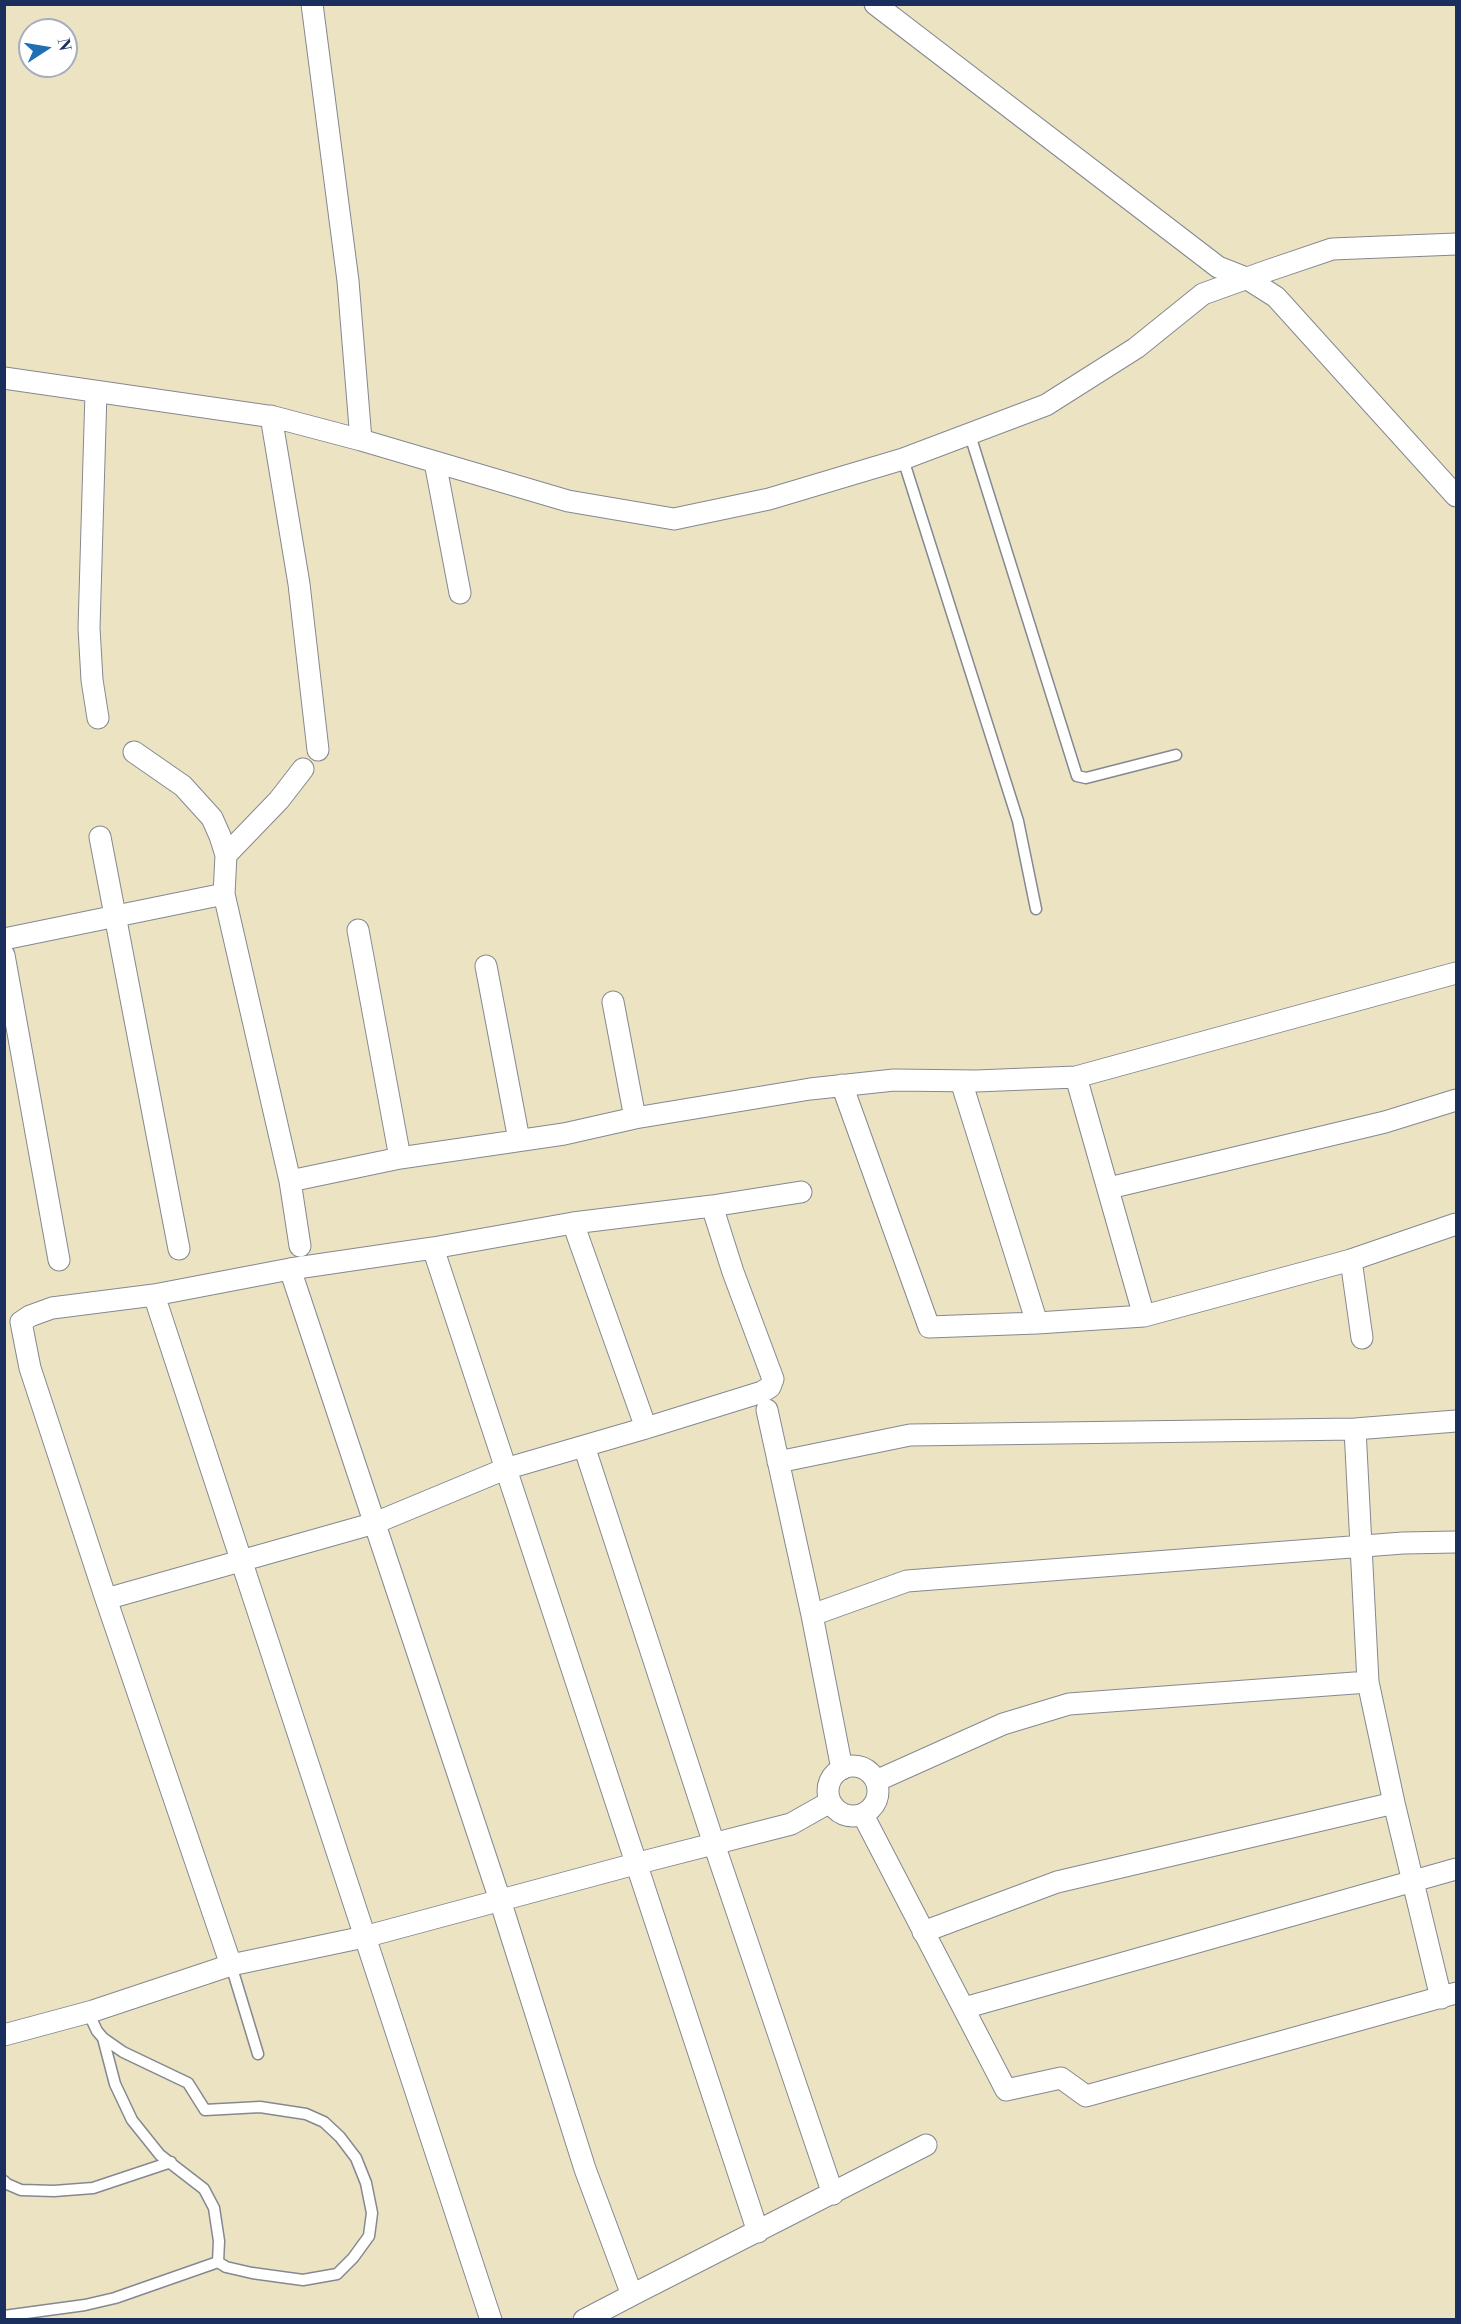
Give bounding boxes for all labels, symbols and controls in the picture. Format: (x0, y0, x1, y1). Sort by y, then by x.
north arrow (18, 18, 78, 78)
text: N (53, 36, 75, 53)

